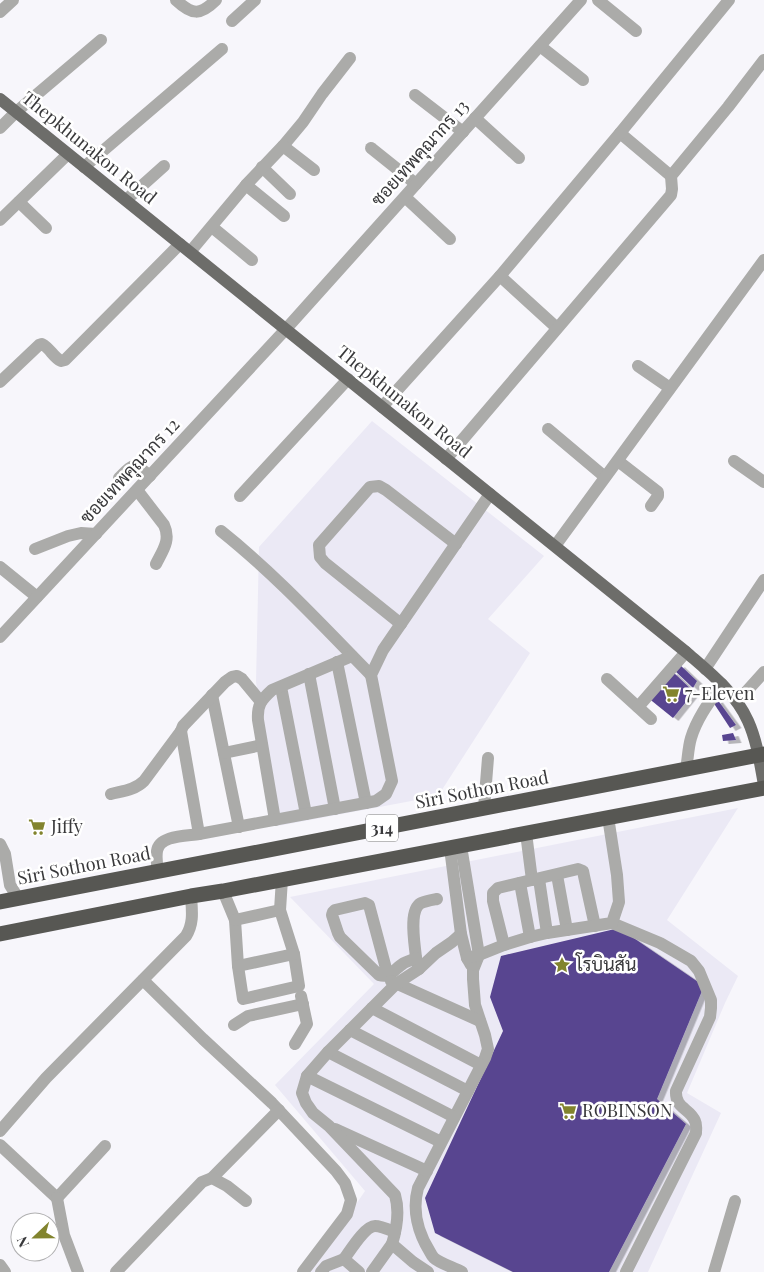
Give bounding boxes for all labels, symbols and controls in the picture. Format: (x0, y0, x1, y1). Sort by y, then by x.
street label: Thepkhunakon Road (17, 85, 162, 209)
street label: ซอยเทพคุณากร 13 (365, 94, 474, 211)
street label: Thepkhunakon Road (332, 339, 477, 463)
street label: ซอยเทพคุณากร 12 (74, 413, 185, 529)
place label: 7-Eleven (685, 681, 755, 705)
supermarket icon: 7-Eleven (661, 684, 681, 704)
street label: Siri Sothon Road (413, 764, 551, 814)
place label: Jiffy (50, 814, 83, 838)
road number: 314 (366, 814, 398, 841)
supermarket icon: Jiffy (27, 817, 47, 837)
street label: Siri Sothon Road (15, 840, 153, 890)
place label: โรบินสัน (575, 952, 637, 976)
place icon: โรบินสัน (552, 955, 572, 975)
place label: ROBINSON (582, 1098, 673, 1122)
supermarket icon: ROBINSON (558, 1101, 578, 1121)
north arrow (10, 1212, 60, 1262)
text: N (12, 1234, 33, 1250)

